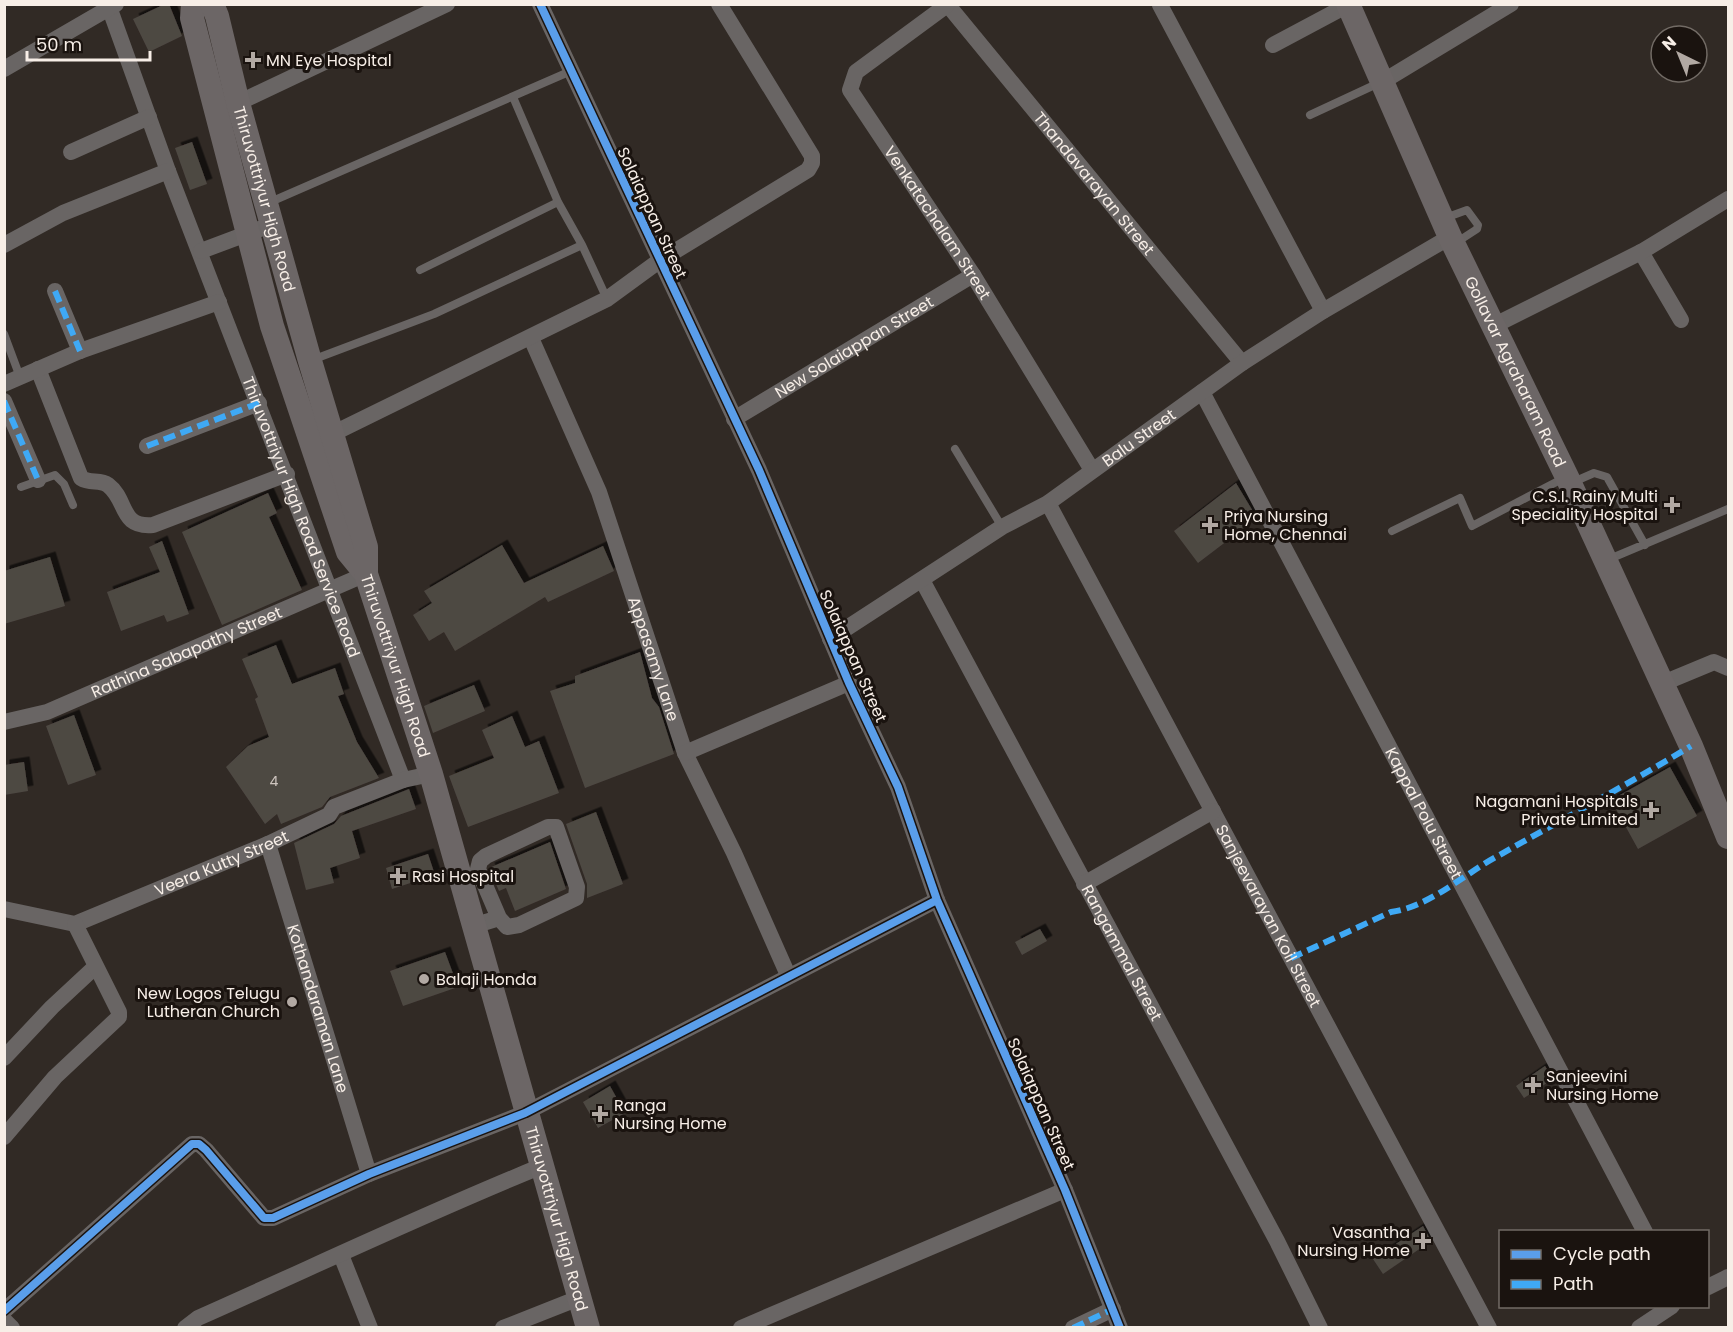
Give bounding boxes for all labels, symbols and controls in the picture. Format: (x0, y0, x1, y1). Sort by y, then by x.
scale bar (27, 24, 150, 62)
north arrow (1649, 24, 1709, 84)
text: N (1657, 31, 1681, 56)
text: 50 m (36, 32, 82, 57)
place label: MN Eye Hospital (266, 49, 392, 72)
marker: MN Eye Hospital (244, 51, 262, 69)
street label: Thiruvottriyur High Road (228, 104, 302, 294)
street label: Thandavarayan Street (1028, 107, 1160, 260)
street label: Venkatachalam Street (879, 141, 997, 304)
street label: Solaiappan Street (611, 143, 693, 283)
street label: Gollavar Agraharam Road (1459, 272, 1572, 471)
street label: New Solaiappan Street (770, 290, 938, 403)
street label: Thiruvottriyur High Road Service Road (237, 373, 366, 661)
street label: Balu Street (1097, 403, 1180, 472)
place label: C.S.I. Rainy Multi Speciality Hospital (1511, 485, 1658, 526)
marker: C.S.I. Rainy Multi Speciality Hospital (1663, 496, 1681, 514)
place label: Priya Nursing Home, Chennai (1224, 505, 1347, 546)
marker: Priya Nursing Home, Chennai (1201, 516, 1219, 534)
street label: Thiruvottriyur High Road (355, 571, 436, 760)
street label: Solaiappan Street (813, 586, 893, 726)
street label: Appasamy Lane (623, 593, 685, 724)
street label: Rathina Sabapathy Street (87, 600, 286, 703)
street label: Kappal Polu Street (1380, 743, 1468, 883)
house number: 4 (270, 771, 279, 791)
place label: Nagamani Hospitals Private Limited (1475, 790, 1638, 831)
marker: Nagamani Hospitals Private Limited (1642, 801, 1660, 819)
street label: Sanjeevarayan Koil Street (1210, 820, 1327, 1011)
street label: Veera Kutty Street (151, 824, 292, 901)
place label: Rasi Hospital (412, 865, 514, 888)
marker: Rasi Hospital (389, 867, 407, 885)
street label: Rangammal Street (1076, 881, 1168, 1025)
street label: Kothandaraman Lane (282, 921, 355, 1096)
place label: Balaji Honda (436, 968, 537, 991)
marker: Balaji Honda (417, 972, 431, 986)
place label: New Logos Telugu Lutheran Church (137, 982, 280, 1023)
marker: New Logos Telugu Lutheran Church (285, 995, 299, 1009)
street label: Solaiappan Street (1001, 1034, 1081, 1174)
place label: Sanjeevini Nursing Home (1546, 1065, 1659, 1106)
marker: Sanjeevini Nursing Home (1524, 1076, 1542, 1094)
place label: Ranga Nursing Home (614, 1094, 727, 1135)
marker: Ranga Nursing Home (591, 1105, 609, 1123)
street label: Thiruvottriyur High Road (520, 1123, 594, 1314)
place label: Vasantha Nursing Home (1297, 1221, 1410, 1262)
legend (1499, 1230, 1709, 1308)
marker: Vasantha Nursing Home (1414, 1232, 1432, 1250)
text: Cycle path (1553, 1241, 1651, 1266)
text: Path (1553, 1271, 1594, 1296)

